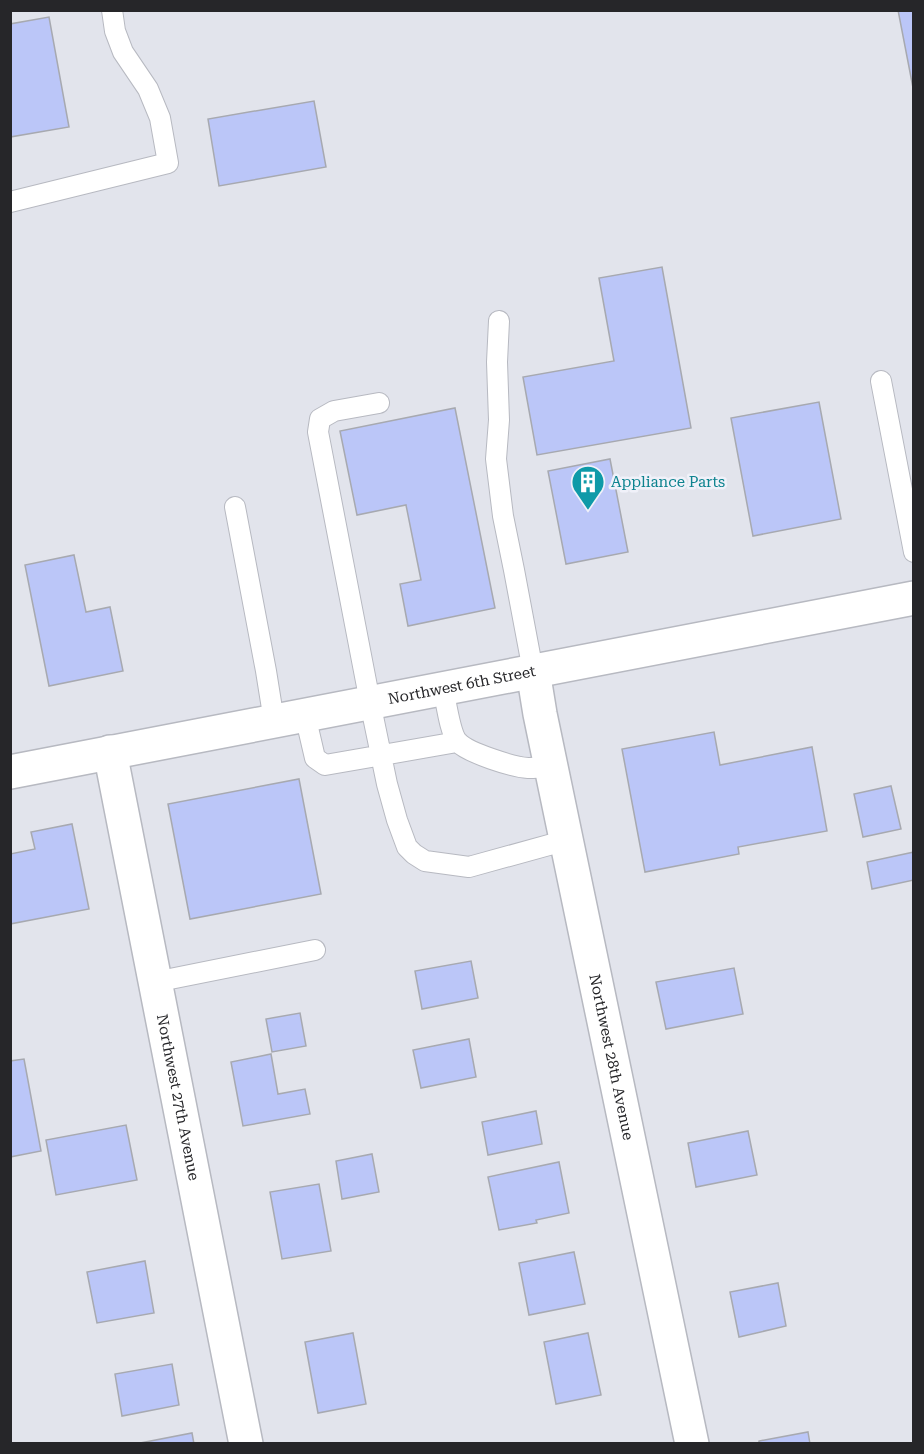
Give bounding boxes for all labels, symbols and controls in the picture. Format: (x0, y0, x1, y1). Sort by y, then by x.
building icon: Appliance Parts (570, 464, 606, 511)
place label: Appliance Parts (611, 473, 725, 491)
street label: Northwest 6th Street (386, 662, 538, 708)
street label: Northwest 28th Avenue (585, 972, 638, 1142)
street label: Northwest 27th Avenue (153, 1013, 203, 1182)

